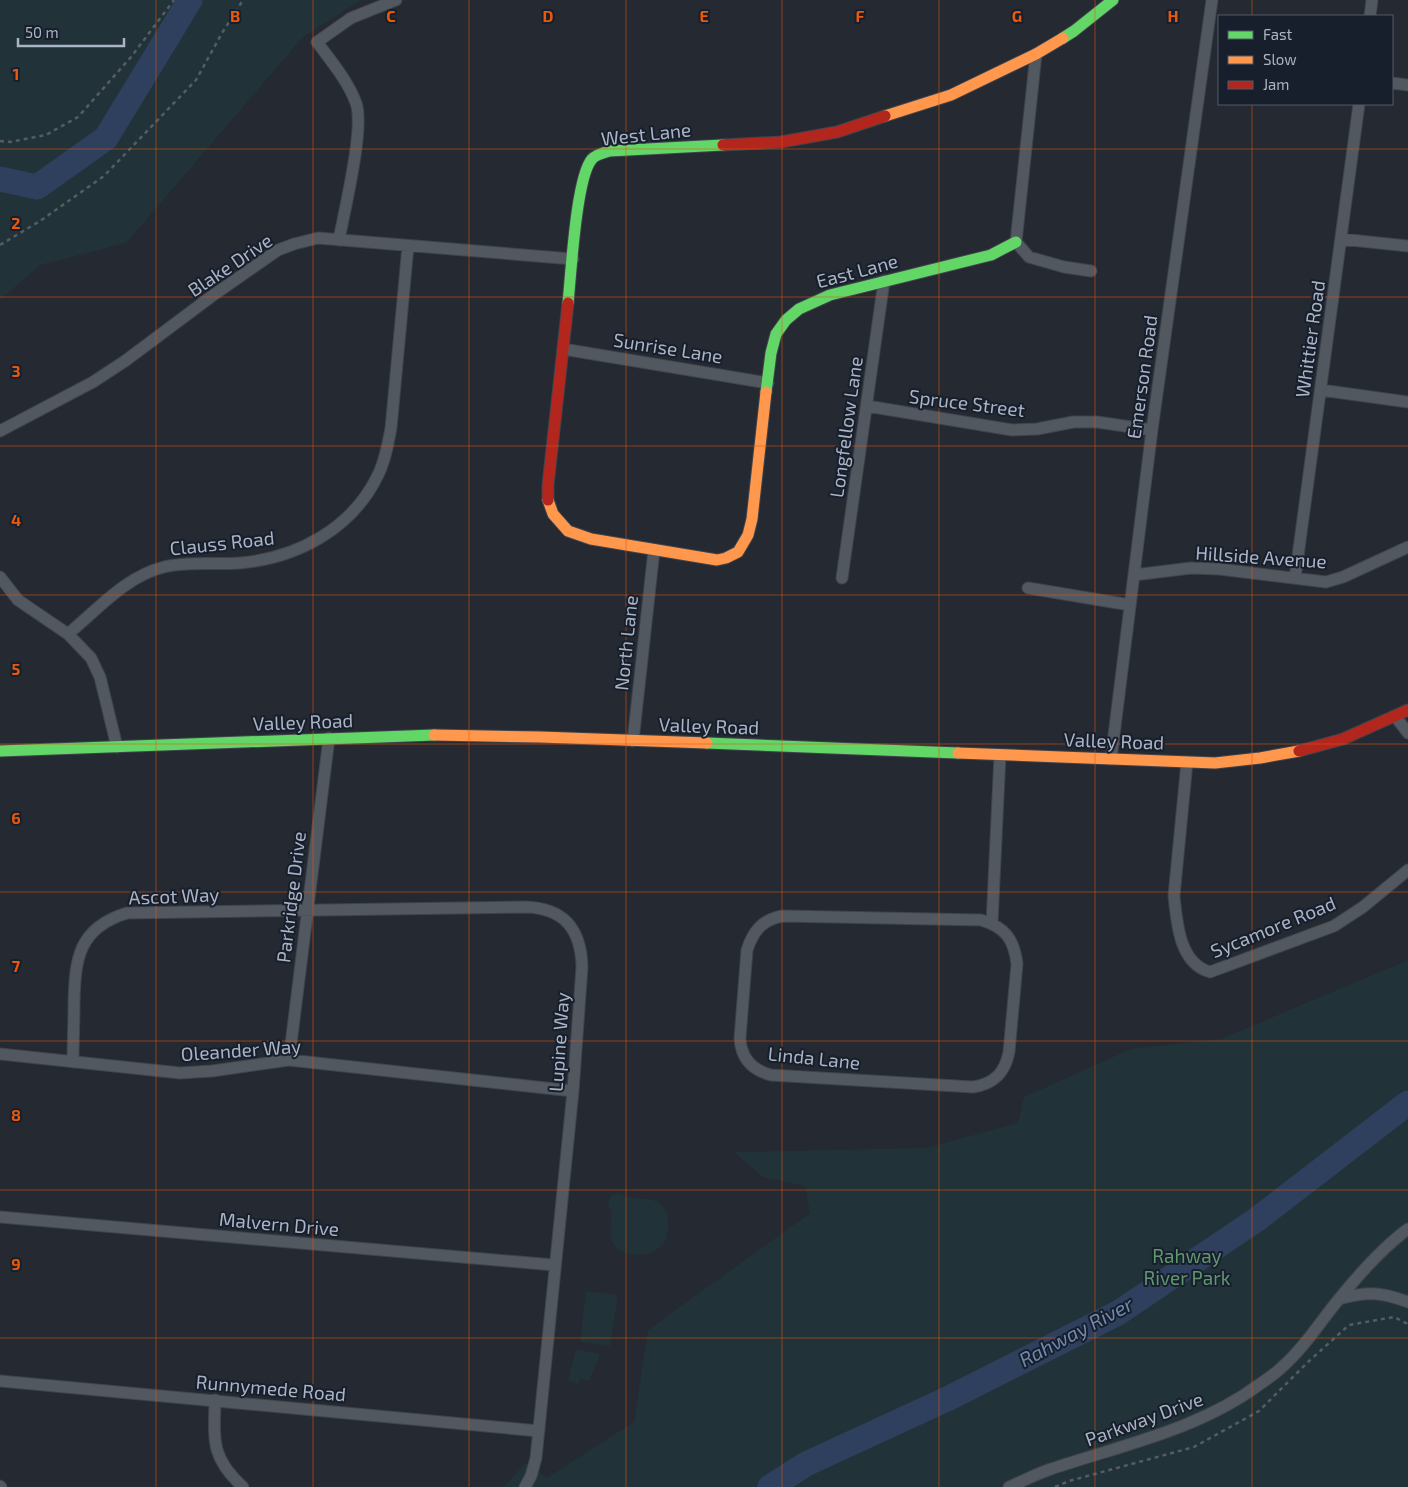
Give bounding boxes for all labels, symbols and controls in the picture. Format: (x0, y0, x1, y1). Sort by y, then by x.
text: B (230, 6, 240, 25)
text: C (386, 6, 396, 25)
text: D (543, 6, 554, 25)
text: E (699, 6, 709, 25)
text: F (856, 6, 865, 25)
text: G (1012, 6, 1022, 25)
text: H (1167, 6, 1179, 25)
scale bar (18, 15, 124, 47)
legend (1218, 15, 1393, 105)
text: 50 m (25, 23, 59, 41)
text: Fast (1263, 25, 1293, 43)
text: Slow (1263, 50, 1297, 68)
text: 1 (13, 64, 19, 83)
text: Jam (1263, 75, 1289, 93)
street label: West Lane (600, 117, 692, 150)
text: 2 (11, 213, 21, 232)
street label: Blake Drive (183, 228, 276, 301)
street label: East Lane (813, 249, 900, 292)
street label: Whittier Road (1290, 279, 1329, 399)
street label: Emerson Road (1121, 314, 1162, 440)
street label: Sunrise Lane (612, 328, 724, 367)
street label: Longfellow Lane (824, 355, 867, 499)
text: 3 (11, 361, 21, 380)
street label: Spruce Street (908, 384, 1026, 421)
text: 4 (11, 510, 21, 529)
street label: Clauss Road (169, 526, 275, 559)
street label: Hillside Avenue (1195, 540, 1327, 573)
street label: North Lane (609, 594, 642, 692)
text: 5 (12, 659, 21, 678)
street label: Valley Road (252, 708, 354, 735)
street label: Valley Road (658, 712, 760, 739)
street label: Valley Road (1063, 727, 1165, 754)
text: 6 (11, 808, 21, 827)
street label: Parkridge Drive (271, 830, 310, 964)
street label: Ascot Way (128, 882, 220, 909)
street label: Sycamore Road (1207, 891, 1339, 962)
text: 7 (12, 956, 21, 975)
street label: Lupine Way (544, 991, 573, 1093)
street label: Oleander Way (180, 1034, 302, 1065)
street label: Linda Lane (767, 1041, 861, 1074)
text: 8 (11, 1105, 21, 1124)
street label: Malvern Drive (218, 1207, 340, 1240)
park label: Rahway River Park (1144, 1244, 1231, 1289)
text: 9 (11, 1254, 21, 1273)
water label: Rahway River (1014, 1291, 1138, 1372)
street label: Runnymede Road (195, 1369, 347, 1406)
street label: Parkway Drive (1082, 1387, 1206, 1451)

